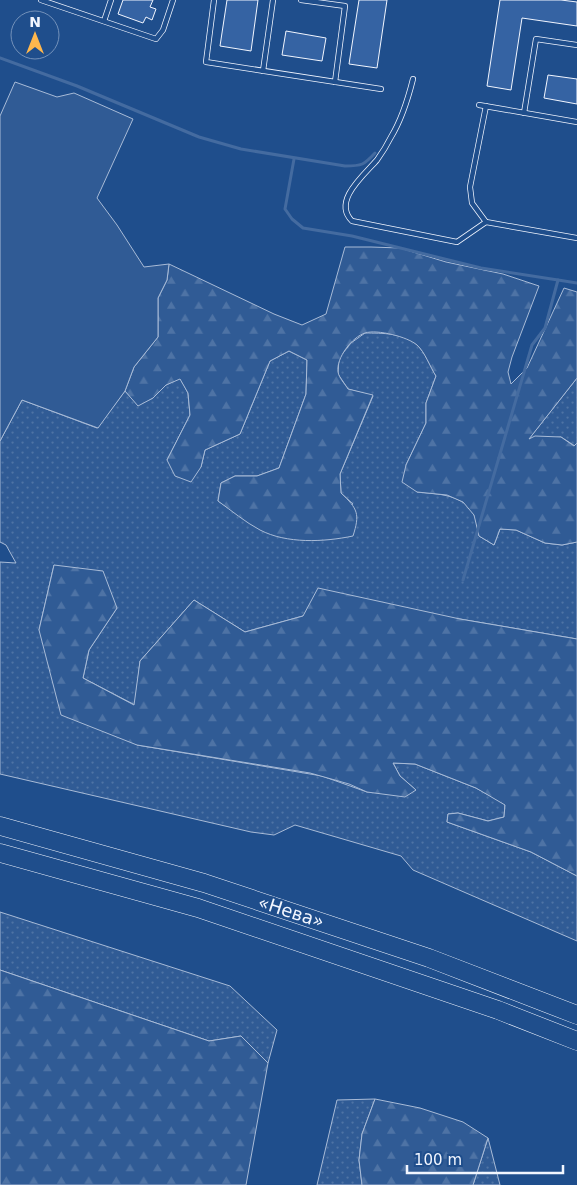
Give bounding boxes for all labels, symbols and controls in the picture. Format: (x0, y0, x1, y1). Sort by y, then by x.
north arrow (10, 10, 60, 60)
text: N (29, 14, 41, 30)
street label: «Нева» (255, 891, 327, 932)
scale bar (407, 1142, 563, 1174)
text: 100 m (414, 1151, 462, 1169)

